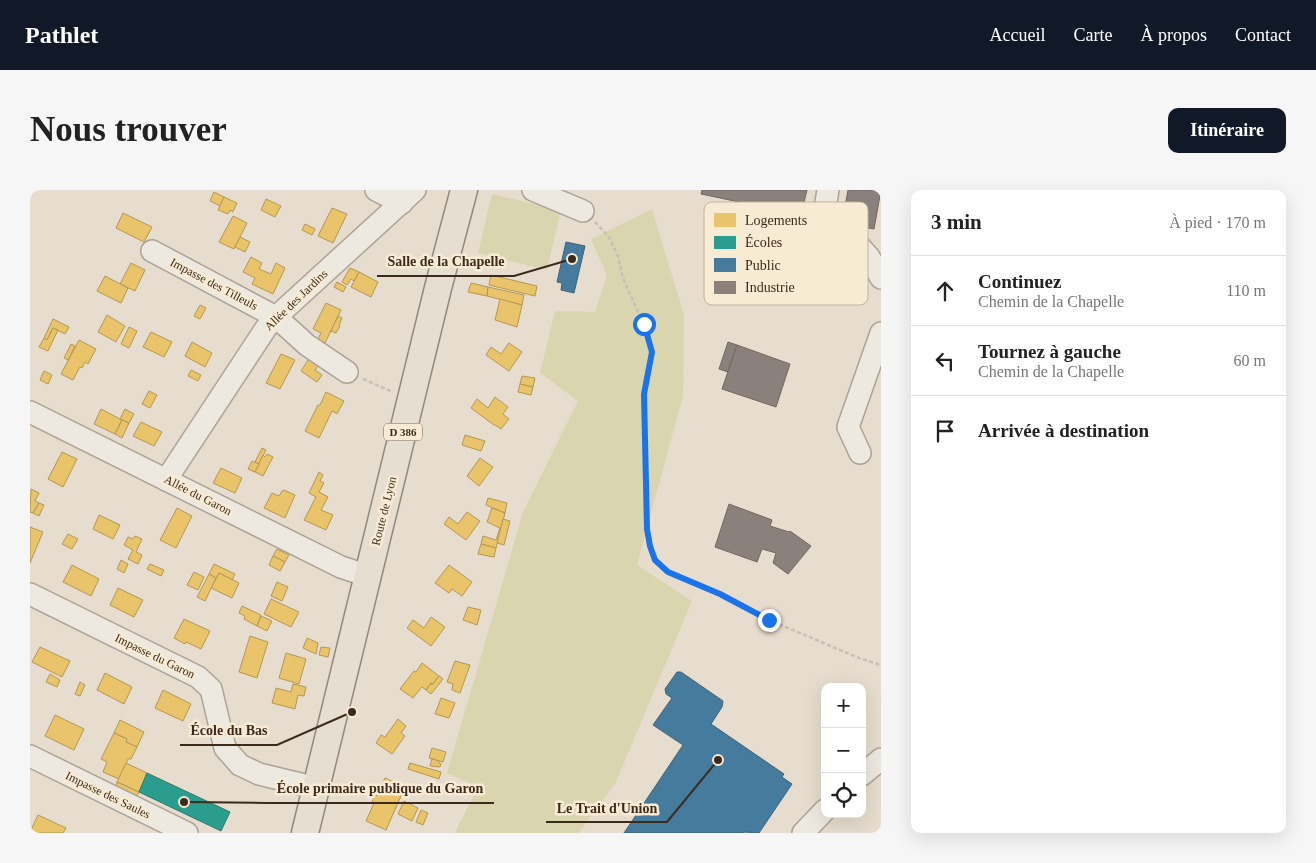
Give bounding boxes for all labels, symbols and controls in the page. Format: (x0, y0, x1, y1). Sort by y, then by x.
text: Pathlet (25, 22, 98, 48)
text: Accueil (990, 25, 1046, 45)
text: Carte (1074, 25, 1113, 45)
text: À propos (1141, 25, 1207, 45)
text: Contact (1235, 25, 1291, 45)
button: Itinéraire (1168, 108, 1286, 153)
text: Nous trouver (30, 110, 227, 149)
legend (704, 202, 868, 305)
text: 3 min (931, 210, 982, 234)
text: Logements (745, 213, 807, 228)
text: À pied · 170 m (1169, 214, 1266, 231)
text: Écoles (745, 234, 782, 250)
callout: Salle de la Chapelle (377, 247, 514, 276)
text: Salle de la Chapelle (387, 254, 505, 269)
street label: Impasse des Tilleuls (168, 255, 261, 313)
text: Public (745, 258, 781, 273)
street label: Allée des Jardins (262, 266, 331, 334)
text: Continuez (978, 271, 1061, 292)
icon: ahead (931, 277, 959, 305)
text: Industrie (745, 280, 795, 295)
text: 110 m (1226, 282, 1266, 299)
text: Chemin de la Chapelle (978, 293, 1124, 310)
route start (633, 313, 656, 336)
text: Tournez à gauche (978, 341, 1121, 362)
icon: left (931, 347, 959, 375)
text: 60 m (1234, 352, 1266, 369)
text: Chemin de la Chapelle (978, 363, 1124, 380)
icon: arrive (931, 417, 959, 445)
text: Arrivée à destination (978, 420, 1149, 441)
road number: D 386 (384, 423, 422, 440)
street label: Allée du Garon (162, 472, 234, 518)
street label: Route de Lyon (369, 475, 399, 547)
route end (758, 609, 781, 632)
street label: Impasse du Garon (113, 631, 197, 681)
map controls (821, 683, 866, 818)
button: + (821, 683, 866, 728)
callout: École du Bas (180, 716, 277, 745)
text: École du Bas (190, 722, 268, 738)
button: − (821, 728, 866, 773)
street label: Impasse des Saules (63, 768, 153, 822)
button: locate (821, 773, 866, 818)
callout: École primaire publique du Garon (267, 774, 494, 803)
text: École primaire publique du Garon (277, 780, 483, 796)
callout: Le Trait d'Union (546, 793, 667, 822)
text: Le Trait d'Union (557, 801, 658, 816)

